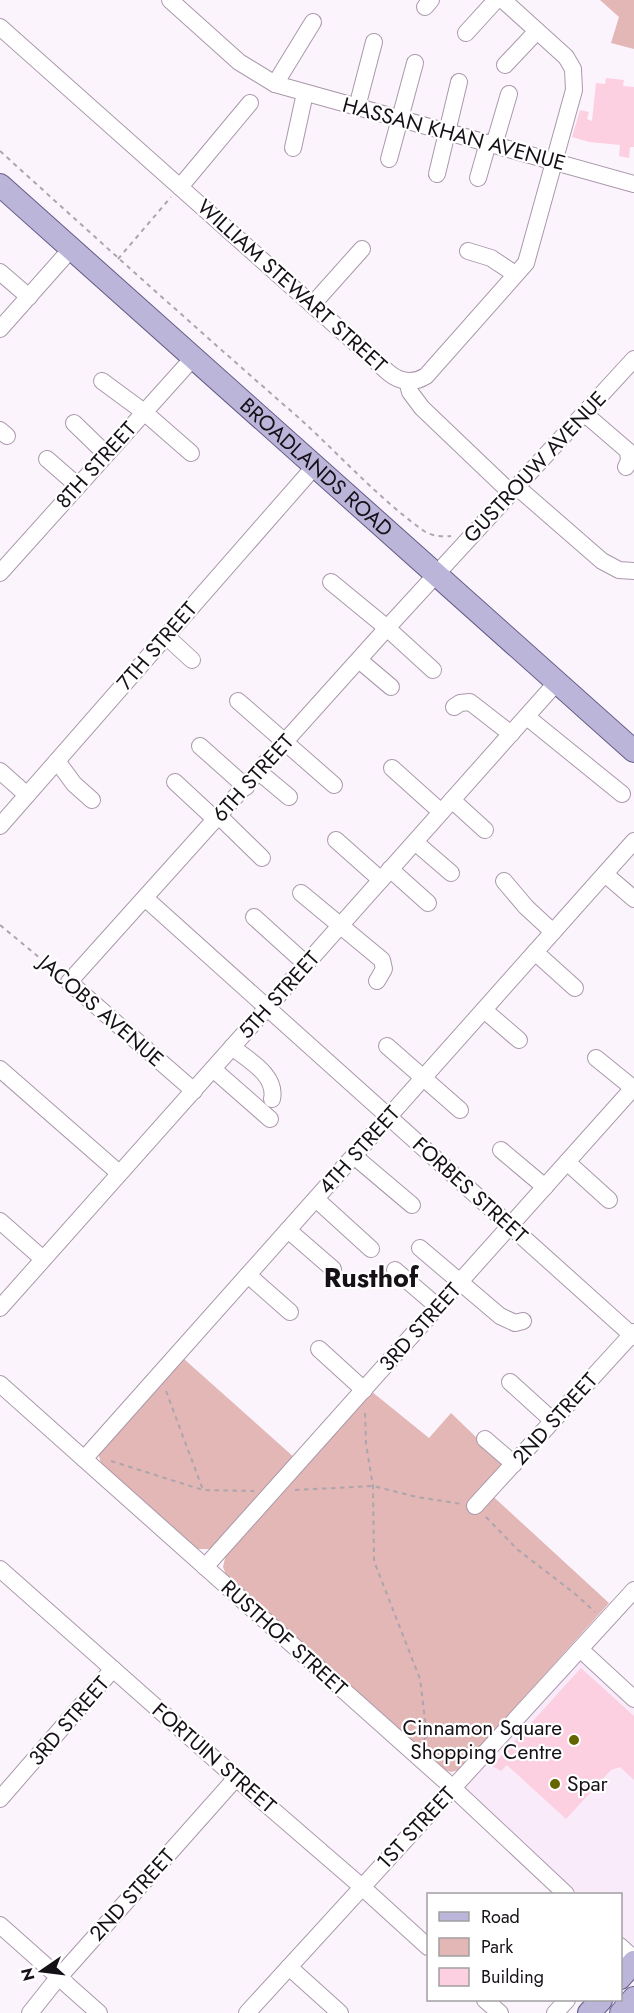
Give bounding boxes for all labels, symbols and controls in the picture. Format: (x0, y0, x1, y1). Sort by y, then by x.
street label: HASSAN KHAN AVENUE (339, 90, 569, 178)
street label: WILLIAM STEWART STREET (190, 192, 394, 380)
street label: GUSTROUW AVENUE (457, 385, 613, 549)
street label: BROADLANDS ROAD (233, 391, 399, 544)
street label: 8TH STREET (49, 415, 143, 515)
street label: 7TH STREET (110, 595, 204, 697)
street label: 6TH STREET (205, 727, 301, 829)
street label: 5TH STREET (231, 944, 327, 1045)
street label: JACOBS AVENUE (30, 946, 170, 1074)
street label: 4TH STREET (311, 1099, 407, 1201)
street label: FORBES STREET (406, 1130, 534, 1250)
district label: Rusthof (324, 1258, 420, 1297)
street label: 3RD STREET (372, 1276, 468, 1378)
street label: 2ND STREET (505, 1366, 605, 1472)
street label: RUSTHOF STREET (214, 1573, 354, 1703)
street label: 3RD STREET (22, 1670, 116, 1772)
street label: FORTUIN STREET (146, 1696, 283, 1820)
place label: Cinnamon Square Shopping Centre (403, 1713, 562, 1767)
marker: Cinnamon Square Shopping Centre (567, 1733, 581, 1747)
place label: Spar (567, 1769, 609, 1799)
marker: Spar (548, 1777, 562, 1791)
street label: 1ST STREET (370, 1780, 462, 1876)
street label: 2ND STREET (82, 1842, 182, 1948)
legend (427, 1893, 622, 2001)
text: Road (481, 1904, 520, 1930)
text: Park (481, 1934, 513, 1960)
north arrow (12, 1941, 72, 2001)
text: Building (481, 1964, 544, 1990)
text: N (15, 1966, 41, 1983)

